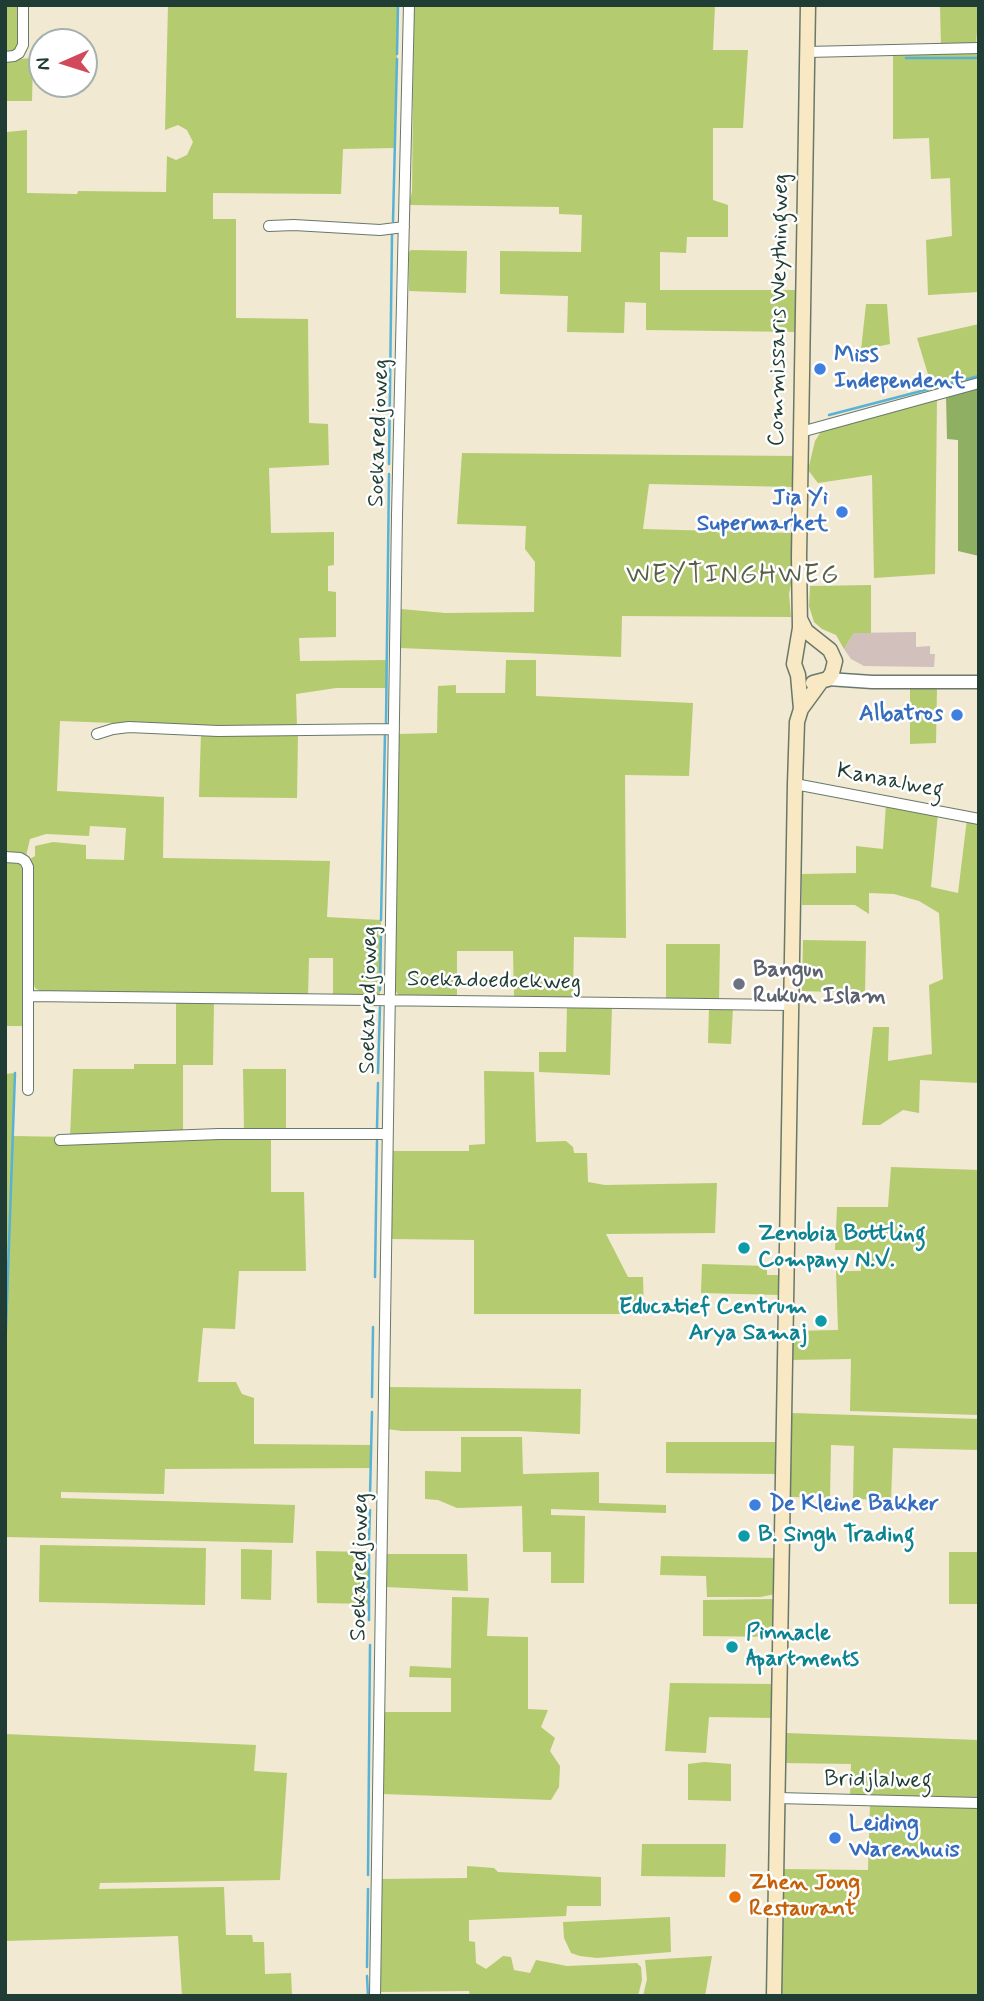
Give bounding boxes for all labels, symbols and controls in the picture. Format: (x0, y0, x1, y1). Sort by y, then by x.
north arrow (28, 28, 98, 98)
text: N (31, 57, 56, 71)
street label: Commissaris Weythingweg (764, 173, 796, 447)
place label: Miss Independent (834, 342, 965, 396)
street label: Soekaredjoweg (364, 358, 396, 508)
marker: Miss Independent (812, 361, 828, 377)
place label: Jia Yi Supermarket (697, 485, 828, 539)
marker: Jia Yi Supermarket (834, 504, 850, 520)
district label: WEYTINGHWEG (627, 561, 839, 593)
place label: Albatros (859, 701, 943, 729)
marker: Albatros (949, 707, 965, 723)
street label: Kanaalweg (834, 758, 946, 806)
street label: Soekaredjoweg (355, 926, 385, 1074)
place label: Bangun Rukun Islam (753, 957, 886, 1011)
street label: Soekadoedoekweg (407, 967, 581, 997)
marker: Bangun Rukun Islam (731, 976, 747, 992)
place label: Zenobia Bottling Company N.V. (758, 1221, 926, 1275)
marker: Zenobia Bottling Company N.V. (736, 1240, 752, 1256)
place label: Educatief Centrum Arya Samaj (619, 1294, 807, 1348)
marker: Educatief Centrum Arya Samaj (813, 1313, 829, 1329)
place label: De Kleine Bakker (769, 1491, 939, 1519)
street label: Soekaredjoweg (346, 1493, 376, 1641)
marker: De Kleine Bakker (747, 1497, 763, 1513)
place label: B. Singh Trading (758, 1522, 915, 1550)
marker: B. Singh Trading (736, 1528, 752, 1544)
place label: Pinnacle Apartments (746, 1620, 859, 1674)
marker: Pinnacle Apartments (724, 1639, 740, 1655)
street label: Bridjlalweg (824, 1766, 932, 1796)
place label: Leiding Warenhuis (849, 1811, 960, 1865)
marker: Leiding Warenhuis (827, 1830, 843, 1846)
place label: Zhen Jong Restaurant (749, 1870, 860, 1924)
marker: Zhen Jong Restaurant (727, 1889, 743, 1905)

